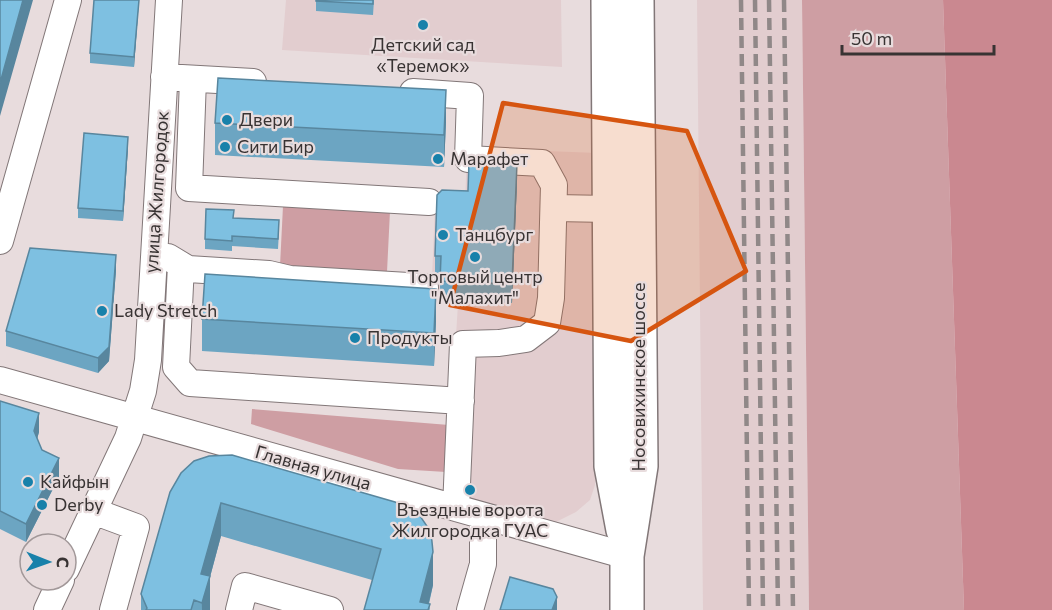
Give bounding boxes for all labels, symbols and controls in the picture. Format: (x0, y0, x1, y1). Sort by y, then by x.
marker: Детский сад «Теремок» (416, 18, 430, 32)
scale bar (842, 18, 994, 56)
text: 50 m (851, 27, 892, 49)
place label: Детский сад «Теремок» (371, 33, 475, 76)
place label: Двери (239, 108, 293, 130)
street label: улица Жилгородок (139, 110, 173, 274)
marker: Двери (220, 113, 234, 127)
place label: Сити Бир (237, 135, 314, 157)
marker: Сити Бир (218, 140, 232, 154)
place label: Марафет (450, 147, 529, 169)
marker: Марафет (431, 152, 445, 166)
place label: Танцбург (455, 223, 533, 245)
marker: Танцбург (436, 228, 450, 242)
marker: Торговый центр "Малахит" (468, 250, 482, 264)
place label: Торговый центр "Малахит" (407, 265, 543, 308)
street label: Носовихинское шоссе (627, 283, 649, 471)
place label: Lady Stretch (114, 299, 217, 321)
marker: Lady Stretch (95, 304, 109, 318)
place label: Продукты (367, 326, 452, 348)
marker: Продукты (348, 331, 362, 345)
street label: Главная улица (253, 440, 374, 494)
place label: Кайфын (40, 470, 109, 492)
marker: Кайфын (21, 475, 35, 489)
marker: Въездные ворота Жилгородка ГУАС (463, 483, 477, 497)
place label: Derby (54, 493, 104, 515)
marker: Derby (35, 498, 49, 512)
place label: Въездные ворота Жилгородка ГУАС (392, 498, 548, 541)
north arrow (18, 532, 78, 592)
text: С (54, 557, 73, 568)

